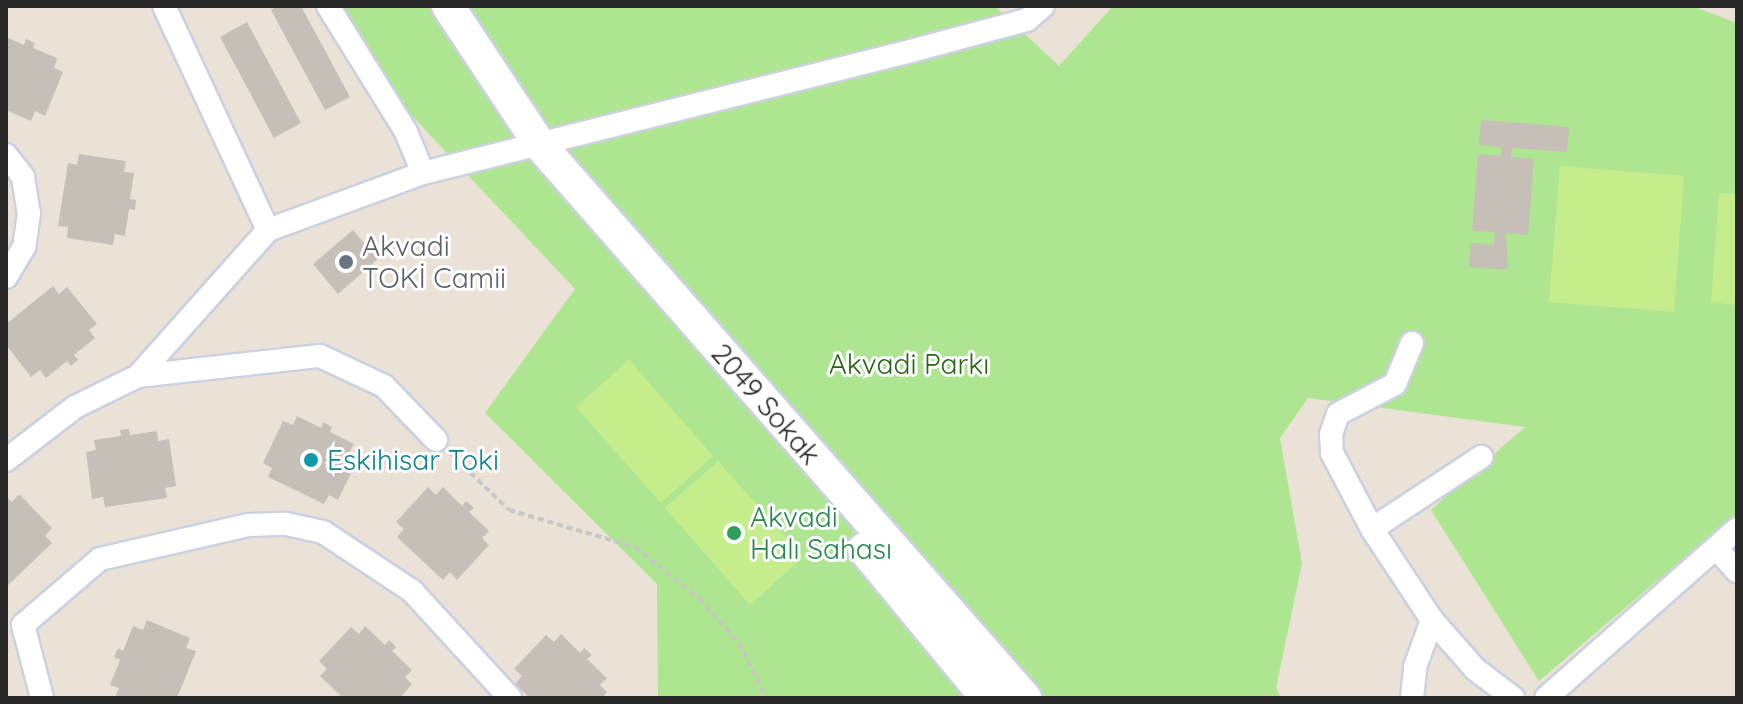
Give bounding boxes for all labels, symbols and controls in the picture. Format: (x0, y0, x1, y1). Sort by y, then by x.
place label: Akvadi TOKİ Camii (362, 229, 506, 295)
marker: Akvadi TOKİ Camii (337, 253, 355, 271)
street label: 2049 Sokak (704, 337, 828, 471)
park label: Akvadi Parkı (829, 347, 989, 381)
place label: Eskihisar Toki (327, 443, 499, 477)
marker: Eskihisar Toki (302, 451, 320, 469)
place label: Akvadi Halı Sahası (750, 500, 892, 566)
marker: Akvadi Halı Sahası (725, 524, 743, 542)

